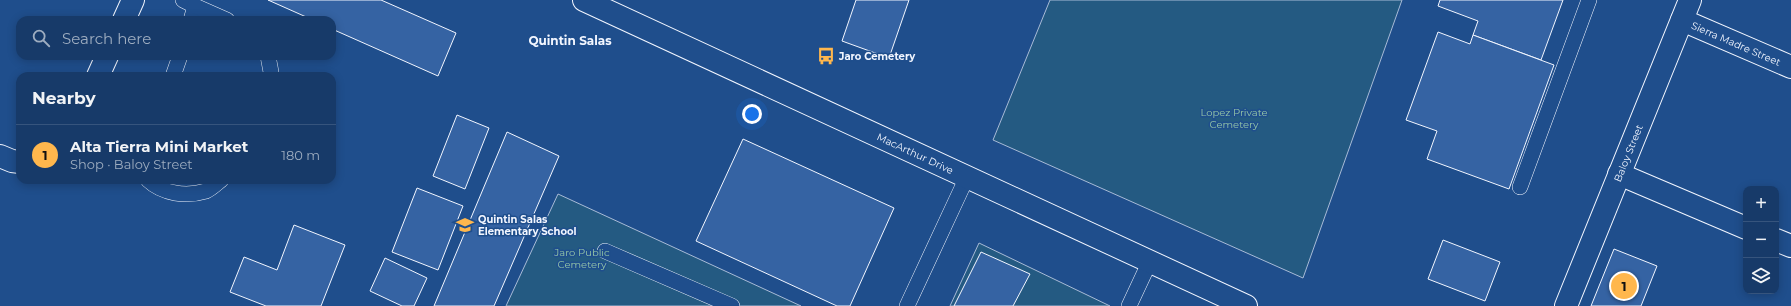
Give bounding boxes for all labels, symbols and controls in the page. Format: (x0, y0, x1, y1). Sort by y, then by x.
search box (16, 16, 336, 60)
street label: Sierra Madre Street (1689, 18, 1783, 68)
icon: search (30, 27, 52, 49)
text: Search here (62, 29, 151, 48)
district label: Quintin Salas (528, 33, 612, 48)
bus stop icon: Jaro Cemetery (816, 46, 836, 66)
place label: Jaro Cemetery (838, 50, 916, 63)
text: Nearby (32, 88, 96, 108)
your location (742, 104, 762, 124)
park label: Lopez Private Cemetery (1200, 106, 1268, 131)
street label: Baloy Street (1611, 123, 1645, 184)
street label: MacArthur Drive (875, 130, 956, 176)
text: Alta Tierra Mini Market (70, 137, 248, 156)
text: 1 (42, 147, 48, 163)
text: 180 m (281, 147, 320, 163)
text: Shop · Baloy Street (70, 156, 193, 172)
map controls (1743, 186, 1779, 294)
button: + (1743, 186, 1779, 222)
place label: Quintin Salas Elementary School (478, 213, 577, 238)
school or university icon: Quintin Salas Elementary School (455, 215, 475, 235)
button: − (1743, 222, 1779, 258)
park label: Jaro Public Cemetery (553, 246, 610, 271)
button: layers (1743, 258, 1779, 294)
pin: 1 (1611, 271, 1637, 301)

